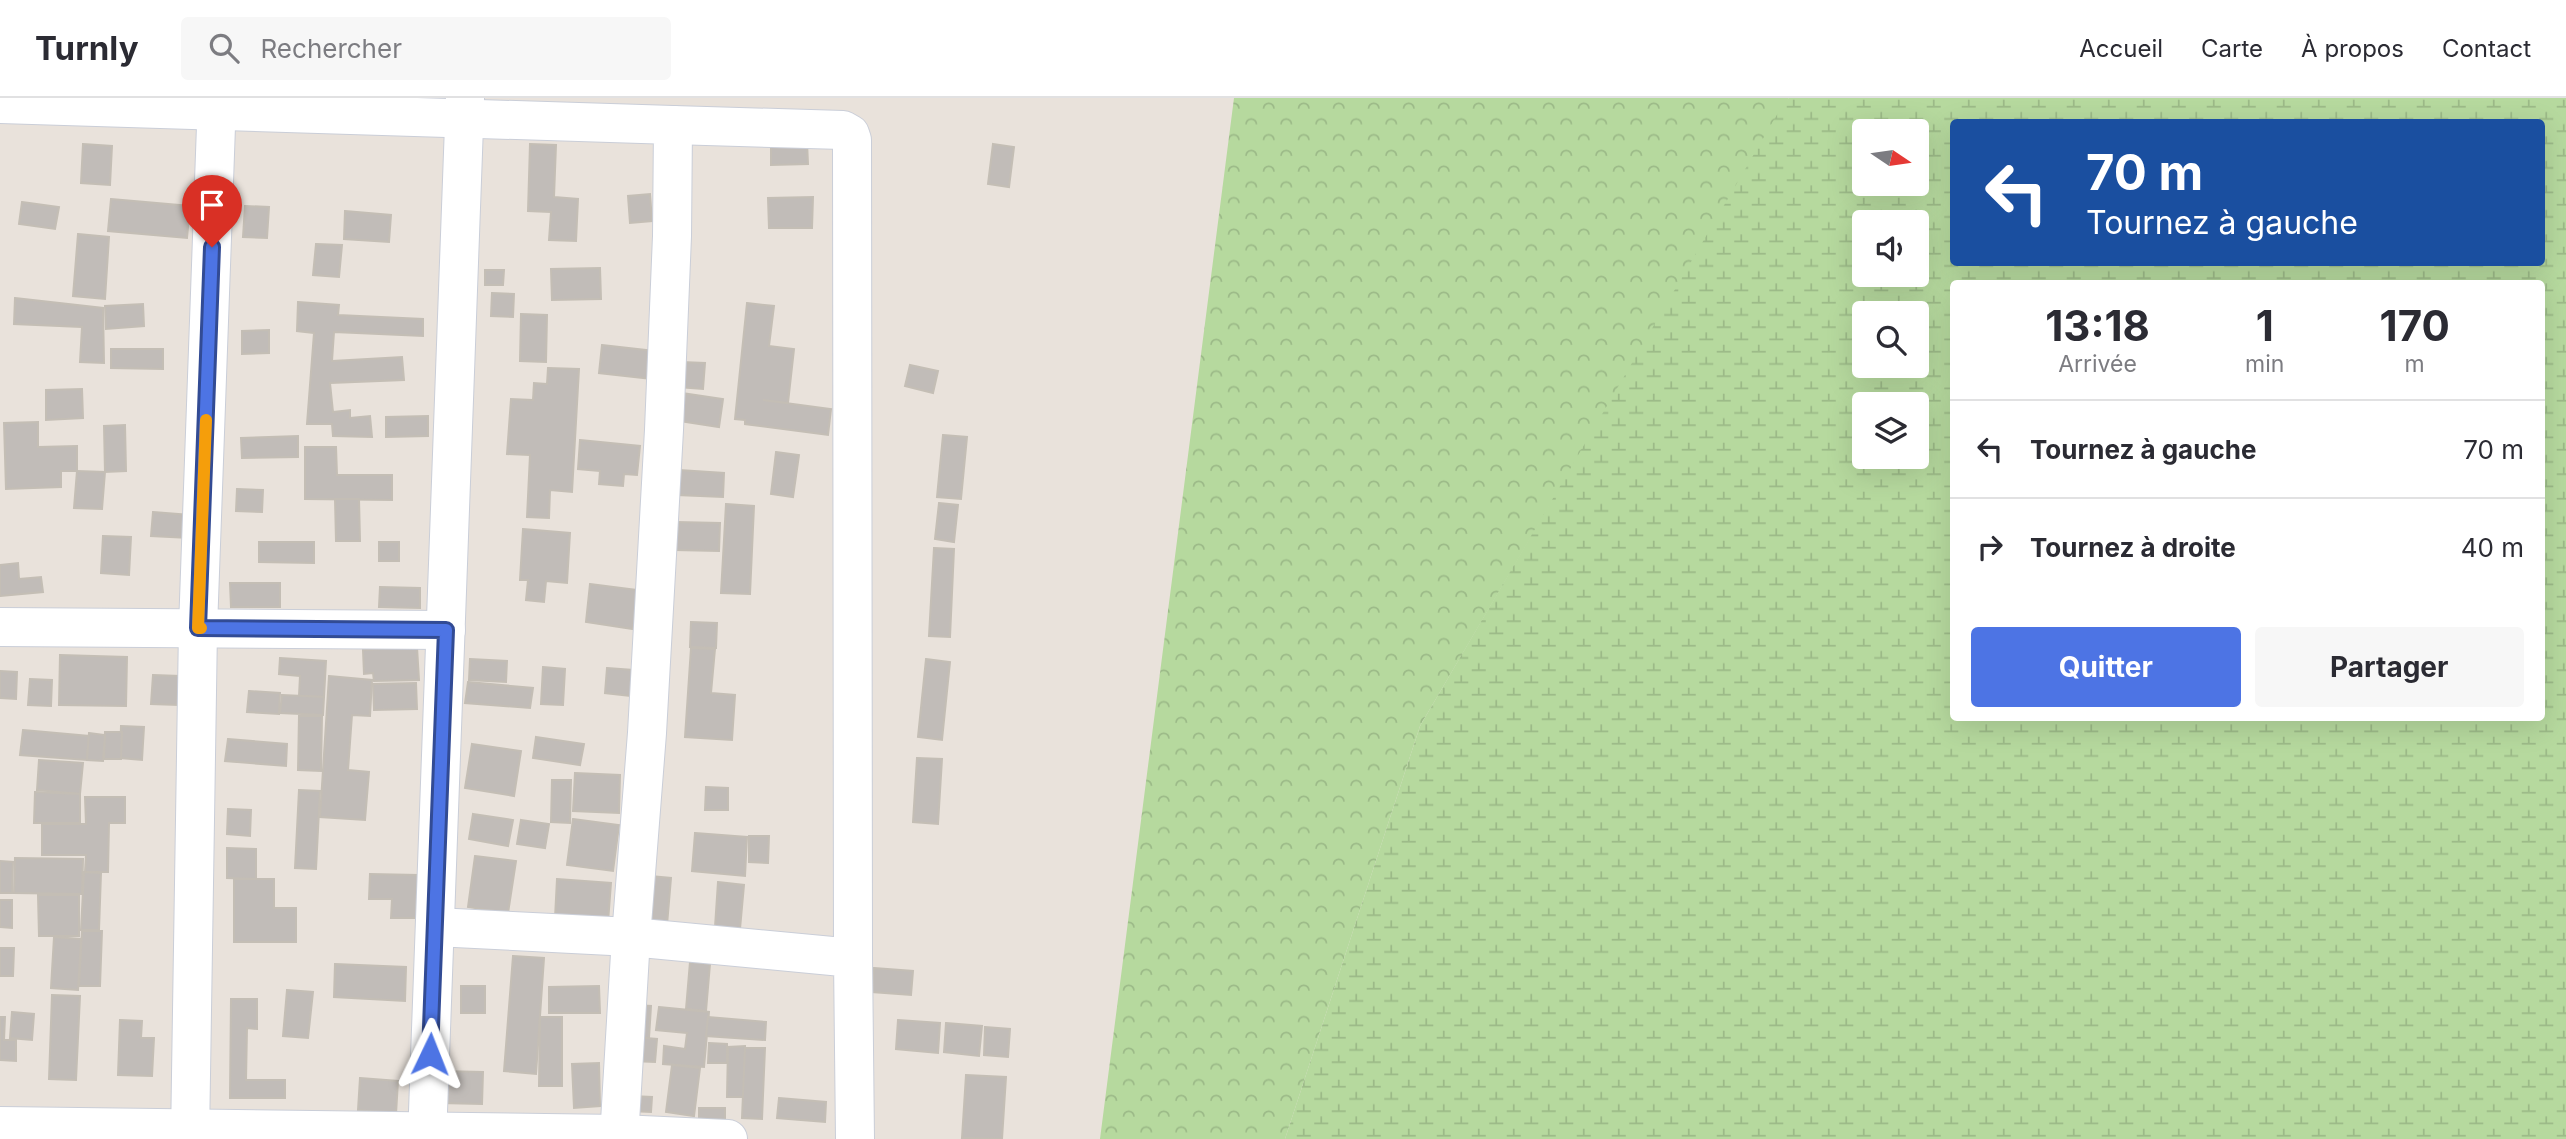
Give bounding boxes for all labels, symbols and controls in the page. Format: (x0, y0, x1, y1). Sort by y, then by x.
search box (181, 17, 671, 80)
text: Turnly (35, 28, 139, 68)
icon: search (205, 29, 243, 67)
text: Rechercher (261, 33, 402, 64)
text: Accueil (2079, 34, 2163, 63)
text: Carte (2201, 34, 2263, 63)
text: À propos (2301, 34, 2404, 63)
text: Contact (2442, 34, 2531, 63)
north arrow (1852, 119, 1928, 196)
map controls (1852, 119, 1929, 469)
text: 70 m (2086, 143, 2203, 202)
icon: left (1971, 147, 2062, 238)
pin (182, 175, 242, 247)
icon: arrive (193, 186, 231, 224)
text: Tournez à gauche (2086, 203, 2358, 242)
button: sound (1852, 210, 1929, 287)
text: 13:18 (2045, 300, 2150, 351)
text: 1 (2256, 300, 2274, 351)
text: 170 (2380, 300, 2450, 351)
button: search (1852, 301, 1929, 378)
text: Arrivée (2058, 350, 2137, 378)
text: min (2245, 350, 2284, 378)
text: m (2405, 350, 2425, 378)
button: layers (1852, 392, 1929, 469)
icon: left (1971, 430, 2009, 468)
text: Tournez à gauche (2030, 434, 2256, 465)
text: 70 m (2463, 434, 2524, 465)
icon: right (1971, 528, 2009, 566)
text: Tournez à droite (2030, 532, 2236, 563)
text: 40 m (2461, 532, 2524, 563)
button: Quitter (1971, 627, 2241, 707)
button: Partager (2255, 627, 2524, 707)
position arrow (393, 1017, 467, 1091)

